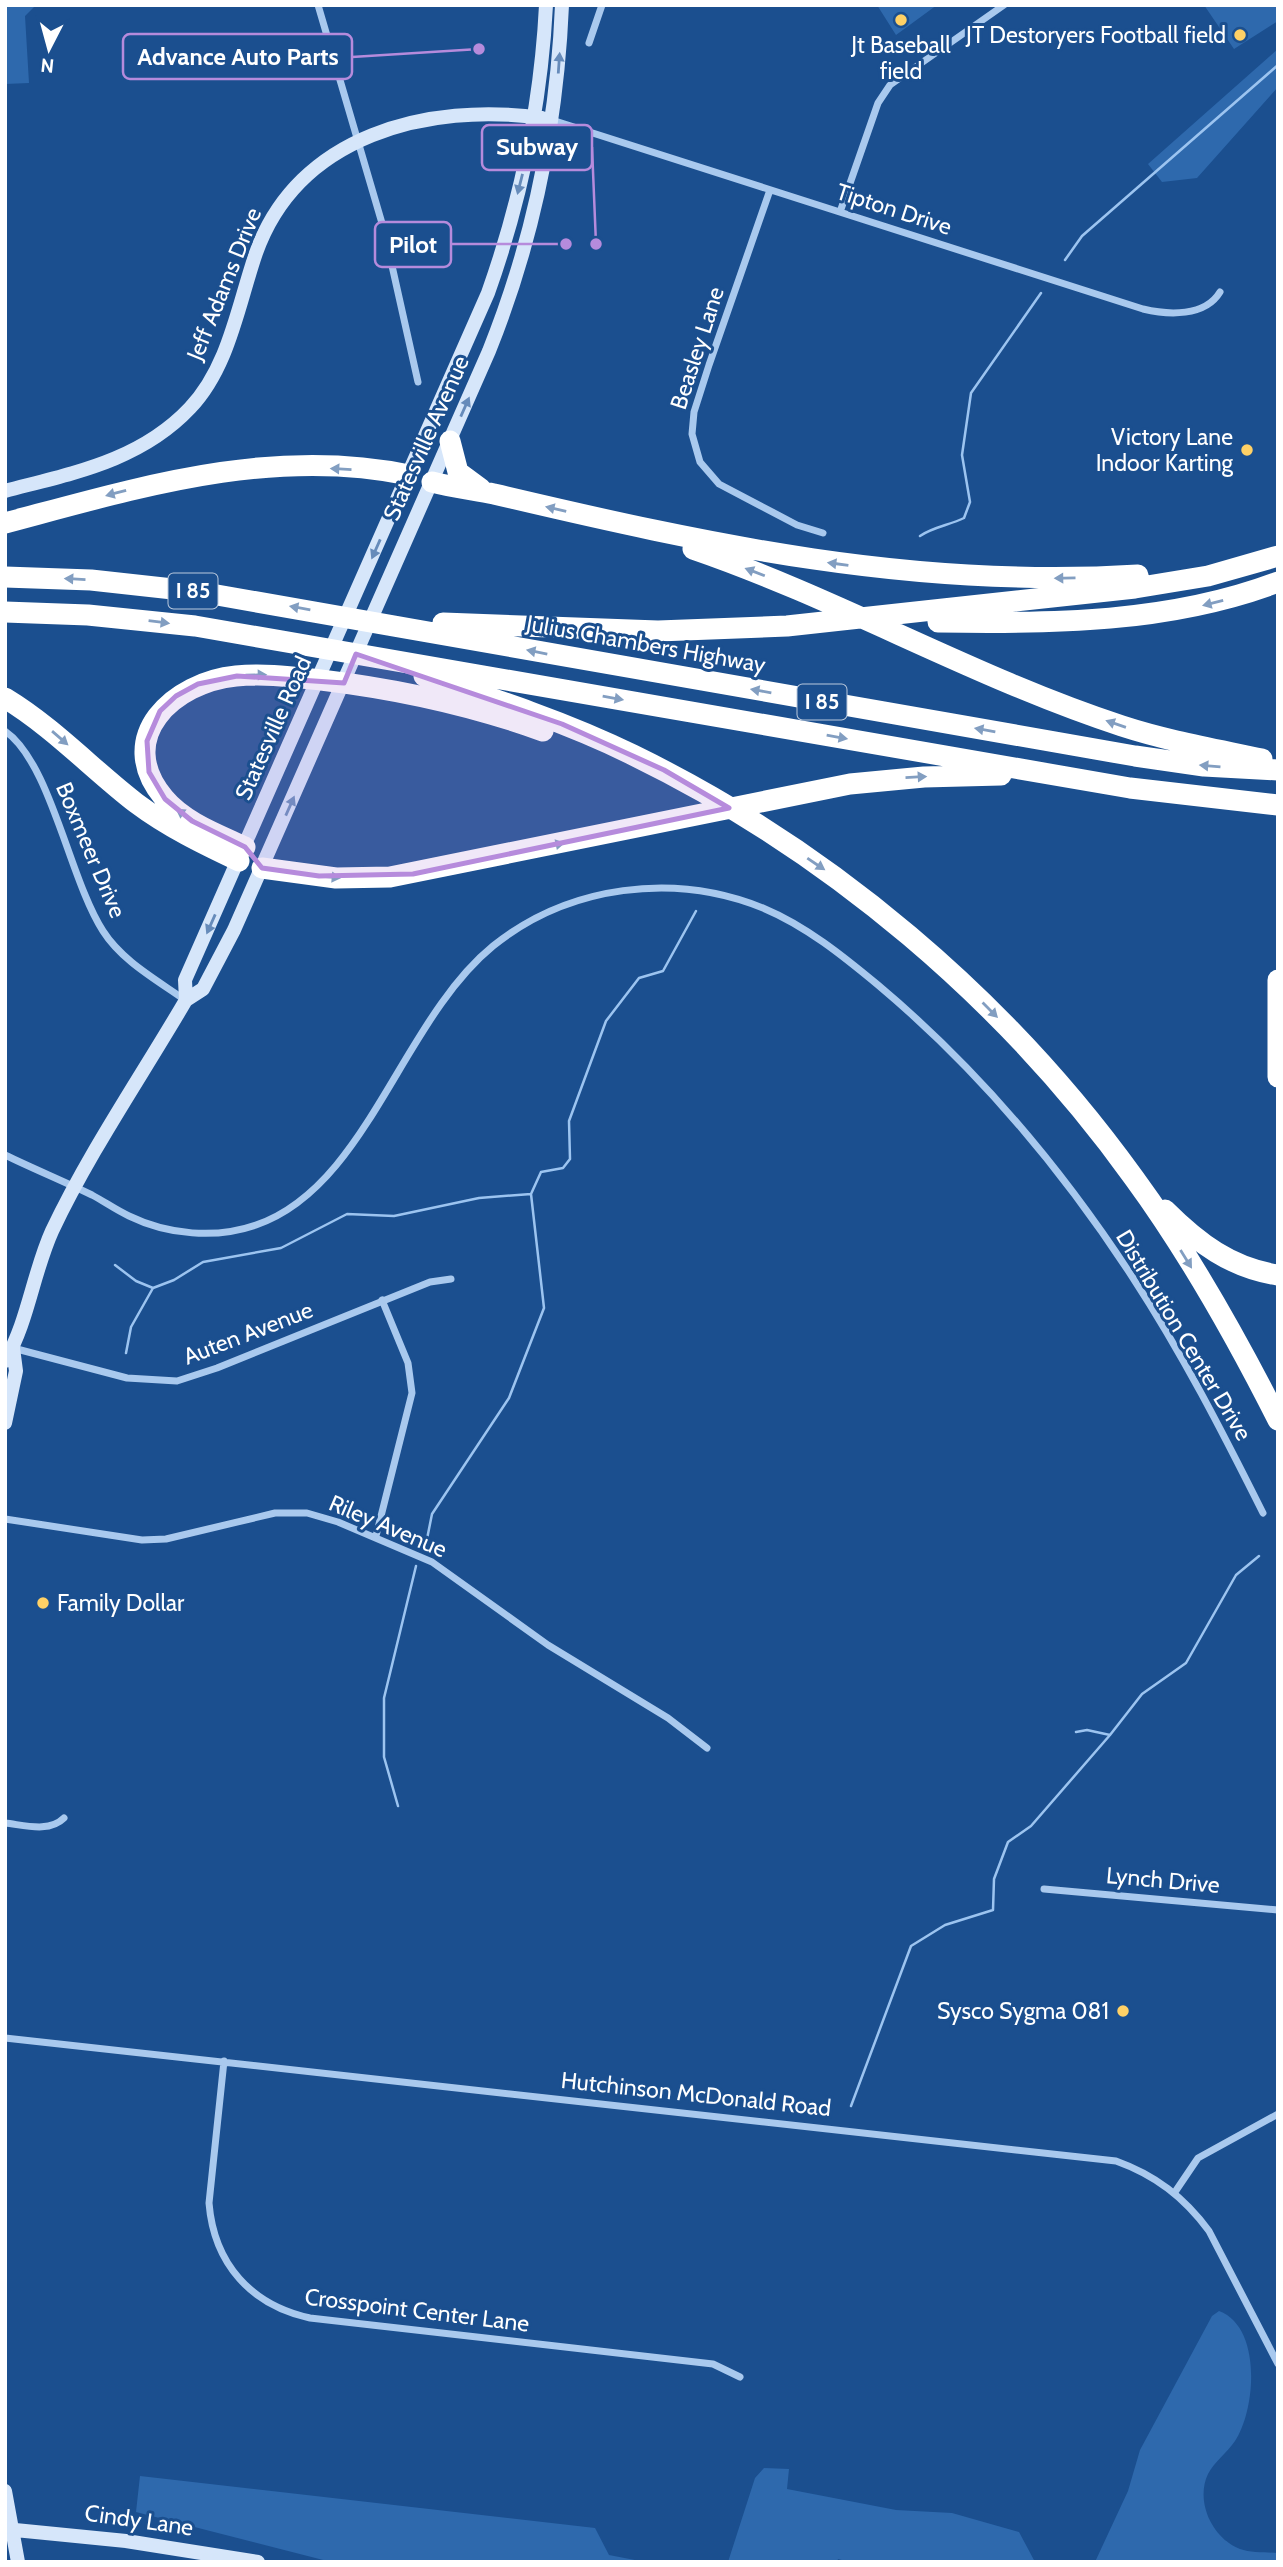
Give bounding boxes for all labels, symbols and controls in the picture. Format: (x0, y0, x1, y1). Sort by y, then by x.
marker: Jt Baseball field (893, 12, 909, 28)
north arrow (14, 14, 84, 84)
place label: JT Destoryers Football field (965, 21, 1226, 49)
marker: JT Destoryers Football field (1232, 27, 1248, 43)
place label: Jt Baseball field (850, 31, 951, 85)
callout: Advance Auto Parts (123, 34, 352, 79)
text: Advance Auto Parts (137, 42, 339, 71)
one-way arrow (554, 51, 565, 73)
text: N (39, 53, 55, 78)
callout: Subway (482, 125, 592, 170)
text: Subway (496, 132, 578, 161)
one-way arrow (515, 173, 526, 195)
street label: Tipton Drive (833, 177, 955, 241)
street label: Jeff Adams Drive (180, 203, 267, 365)
callout: Pilot (375, 222, 451, 267)
text: Pilot (389, 230, 437, 259)
street label: Beasley Lane (664, 283, 730, 413)
street label: Statesville Avenue (377, 351, 475, 525)
one-way arrow (460, 396, 471, 417)
place label: Victory Lane Indoor Karting (1096, 423, 1234, 477)
marker: Victory Lane Indoor Karting (1239, 442, 1255, 458)
one-way arrow (329, 463, 351, 474)
one-way arrow (105, 488, 127, 499)
one-way arrow (545, 503, 567, 514)
one-way arrow (370, 539, 382, 559)
one-way arrow (827, 559, 849, 570)
one-way arrow (744, 567, 765, 578)
one-way arrow (1053, 572, 1075, 584)
one-way arrow (63, 573, 85, 584)
road number: I 85 (168, 574, 218, 608)
one-way arrow (1202, 598, 1224, 609)
one-way arrow (289, 602, 311, 613)
street label: Julius Chambers Highway (523, 609, 768, 679)
one-way arrow (148, 616, 170, 627)
one-way arrow (526, 646, 548, 657)
street label: Statesville Road (229, 652, 317, 804)
one-way arrow (245, 669, 267, 681)
road number: I 85 (798, 684, 846, 720)
one-way arrow (750, 685, 772, 696)
one-way arrow (602, 693, 624, 704)
one-way arrow (1106, 718, 1127, 728)
one-way arrow (974, 724, 996, 735)
one-way arrow (52, 730, 69, 745)
one-way arrow (826, 732, 848, 743)
one-way arrow (1198, 760, 1220, 771)
one-way arrow (905, 772, 927, 783)
street label: Boxmeer Drive (50, 778, 132, 922)
one-way arrow (285, 795, 296, 816)
one-way arrow (176, 808, 194, 822)
one-way arrow (543, 839, 565, 850)
one-way arrow (806, 858, 826, 871)
one-way arrow (319, 872, 341, 883)
one-way arrow (205, 914, 217, 934)
one-way arrow (982, 1001, 999, 1018)
street label: Distribution Center Drive (1110, 1225, 1258, 1446)
one-way arrow (1180, 1250, 1193, 1269)
street label: Auten Avenue (179, 1295, 317, 1371)
street label: Riley Avenue (325, 1489, 451, 1563)
place label: Family Dollar (57, 1589, 185, 1617)
marker: Family Dollar (35, 1595, 51, 1611)
street label: Lynch Drive (1105, 1861, 1221, 1899)
place label: Sysco Sygma 081 (937, 1997, 1109, 2025)
marker: Sysco Sygma 081 (1115, 2003, 1131, 2019)
street label: Hutchinson McDonald Road (560, 2066, 832, 2122)
street label: Crosspoint Center Lane (303, 2282, 531, 2338)
street label: Cindy Lane (83, 2499, 195, 2542)

